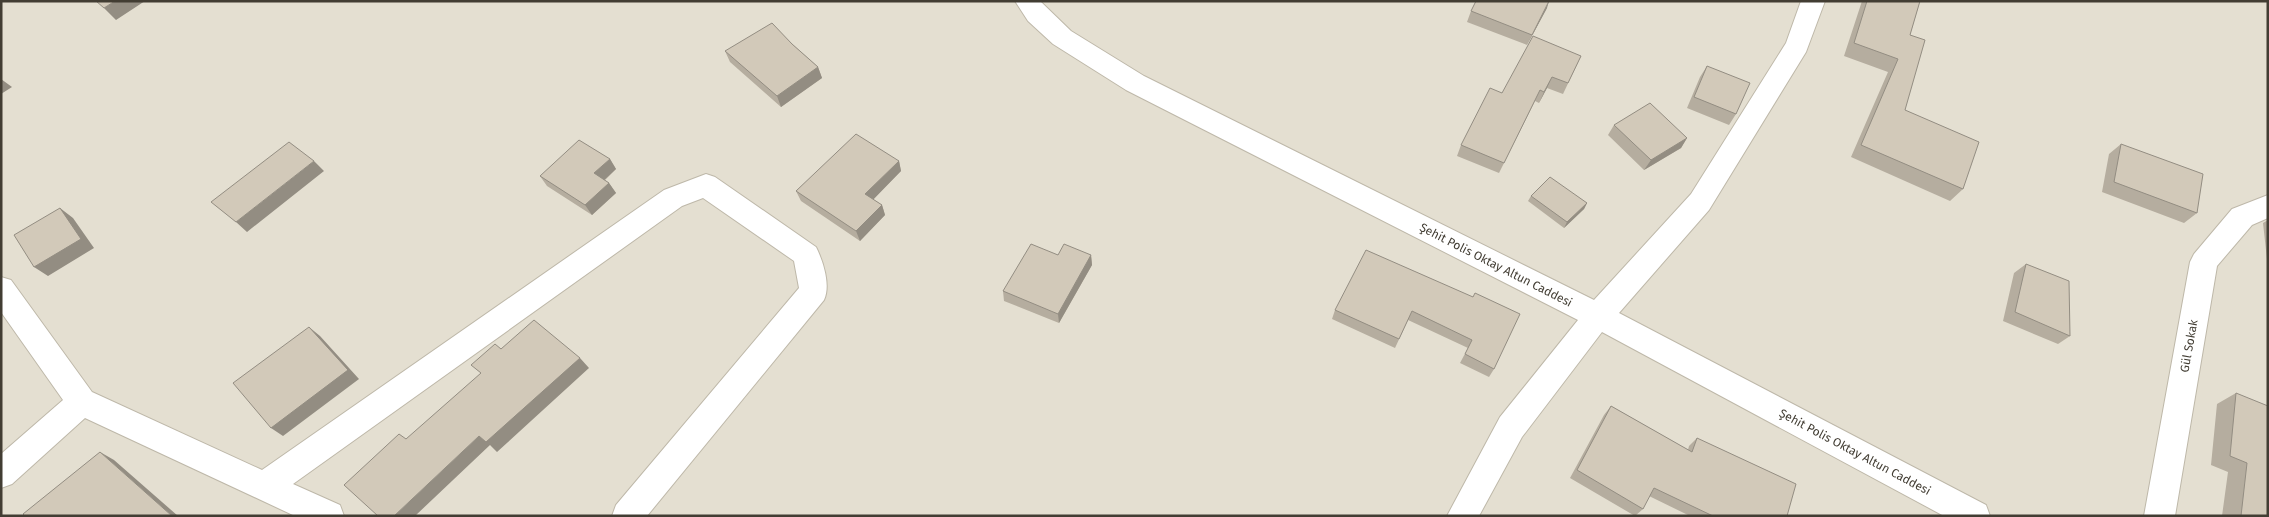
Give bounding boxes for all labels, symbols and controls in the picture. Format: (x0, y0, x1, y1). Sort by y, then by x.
street label: Şehit Polis Oktay Altun Caddesi (1417, 220, 1575, 310)
street label: Gül Sokak (2177, 318, 2201, 374)
street label: Şehit Polis Oktay Altun Caddesi (1777, 406, 1933, 498)

